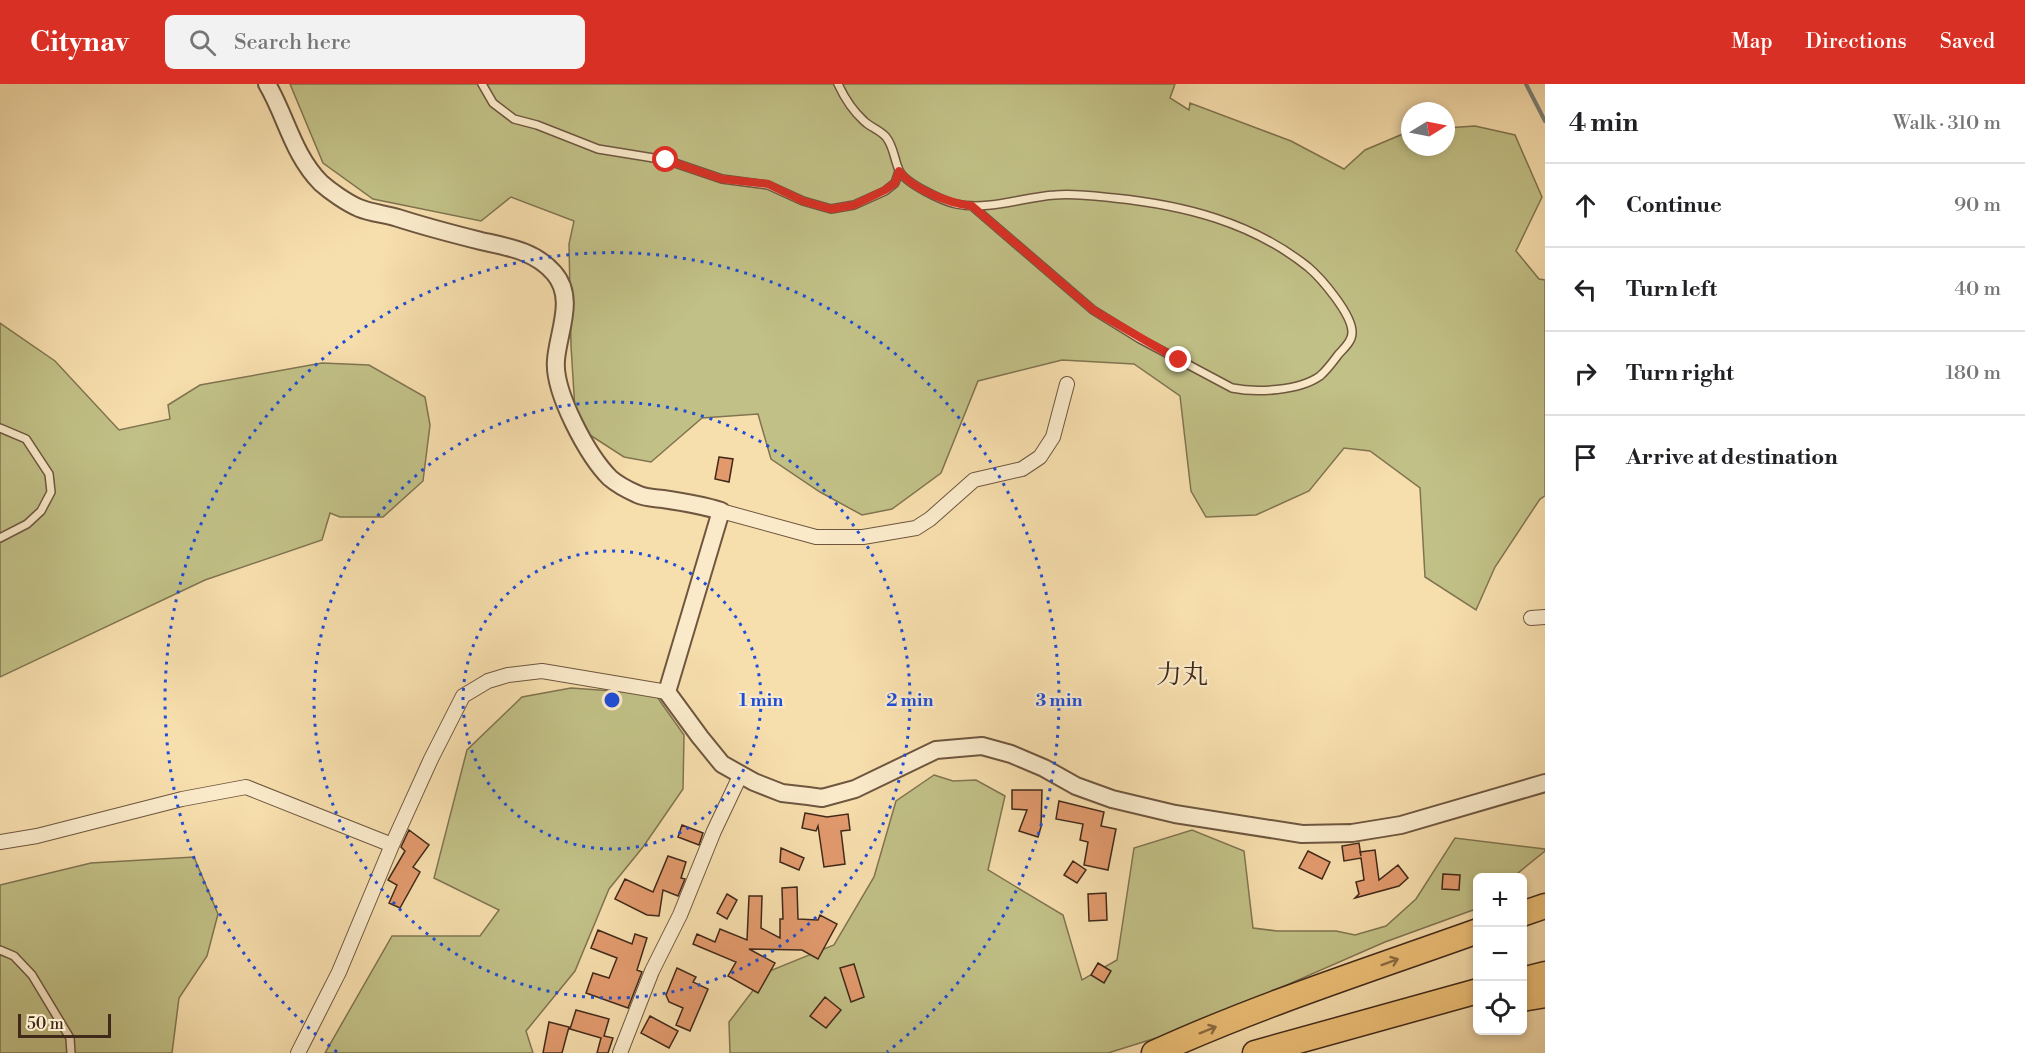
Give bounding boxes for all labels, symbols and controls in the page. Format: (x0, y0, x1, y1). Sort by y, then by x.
search box (165, 15, 585, 69)
text: Citynav (30, 25, 129, 60)
icon: search (186, 26, 219, 59)
text: Search here (234, 29, 351, 56)
text: Map (1731, 29, 1773, 55)
text: Directions (1806, 29, 1907, 55)
text: Saved (1940, 29, 1995, 55)
north arrow (1401, 102, 1455, 156)
text: 4 min (1569, 107, 1639, 139)
text: Walk · 310 m (1893, 111, 2001, 136)
route start (652, 146, 678, 172)
icon: ahead (1569, 189, 1602, 222)
text: Continue (1626, 192, 1722, 219)
text: 90 m (1954, 193, 2001, 218)
icon: left (1569, 273, 1602, 306)
text: Turn left (1626, 276, 1717, 303)
text: 40 m (1954, 277, 2001, 302)
route end (1165, 346, 1191, 372)
icon: right (1569, 357, 1602, 390)
text: Turn right (1626, 360, 1734, 387)
text: 180 m (1946, 361, 2001, 386)
icon: arrive (1569, 441, 1602, 474)
text: Arrive at destination (1626, 444, 1838, 471)
district label: 力丸 (1156, 659, 1208, 691)
text: 1 min (739, 689, 783, 712)
text: 2 min (886, 689, 934, 712)
text: 3 min (1036, 689, 1082, 712)
centre of rings (602, 690, 622, 710)
map controls (1473, 873, 1527, 1035)
button: + (1473, 873, 1527, 927)
button: − (1473, 927, 1527, 981)
one-way arrow (1381, 955, 1399, 966)
button: locate (1473, 981, 1527, 1035)
scale bar (18, 1011, 111, 1038)
text: 50 m (27, 1014, 64, 1034)
one-way arrow (1198, 1023, 1216, 1034)

